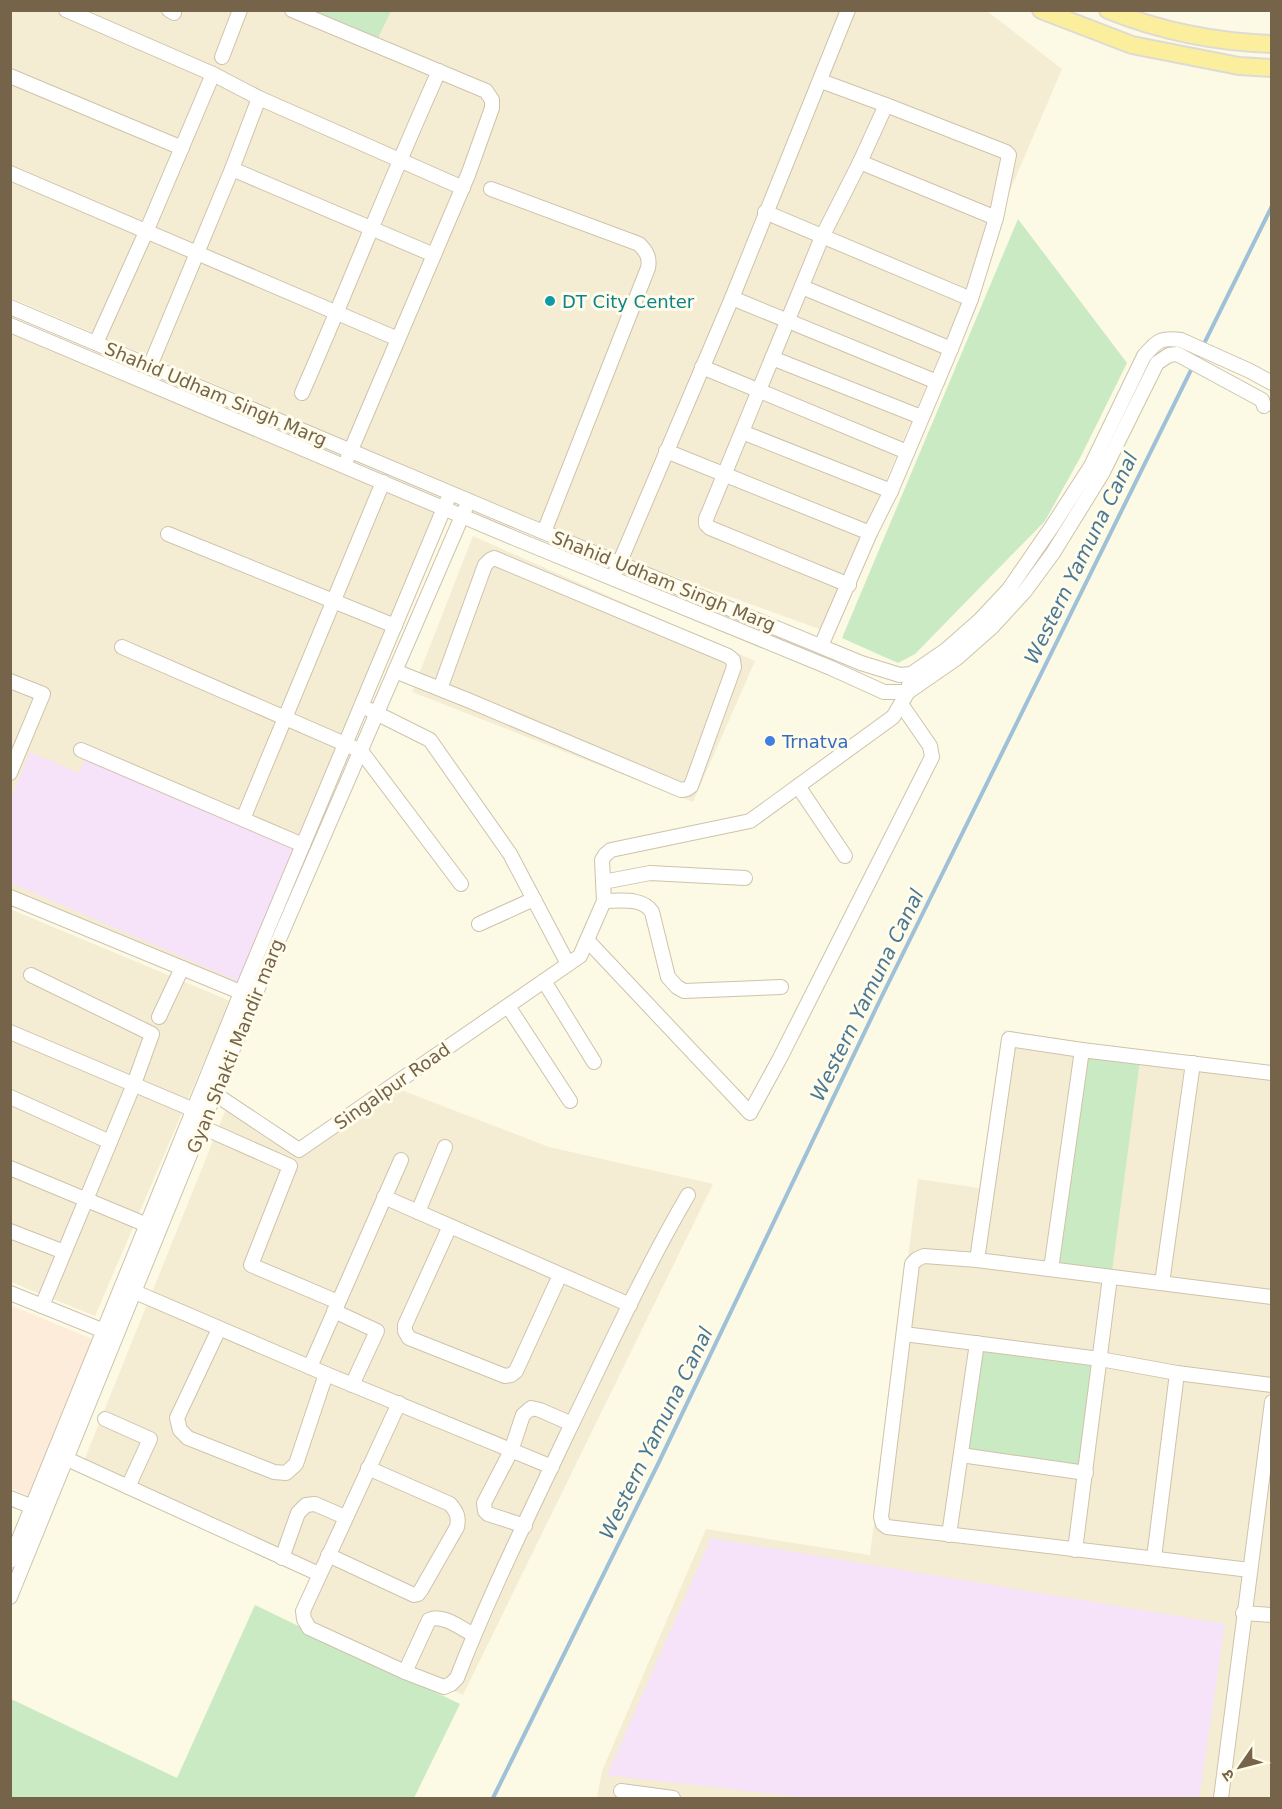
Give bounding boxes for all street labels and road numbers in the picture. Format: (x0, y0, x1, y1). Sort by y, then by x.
street label: Shahid Udham Singh Marg (102, 338, 330, 450)
street label: Shahid Udham Singh Marg (549, 526, 779, 636)
street label: Gyan Shakti Mandir marg (182, 936, 288, 1156)
street label: Singalpur Road (330, 1038, 454, 1134)

